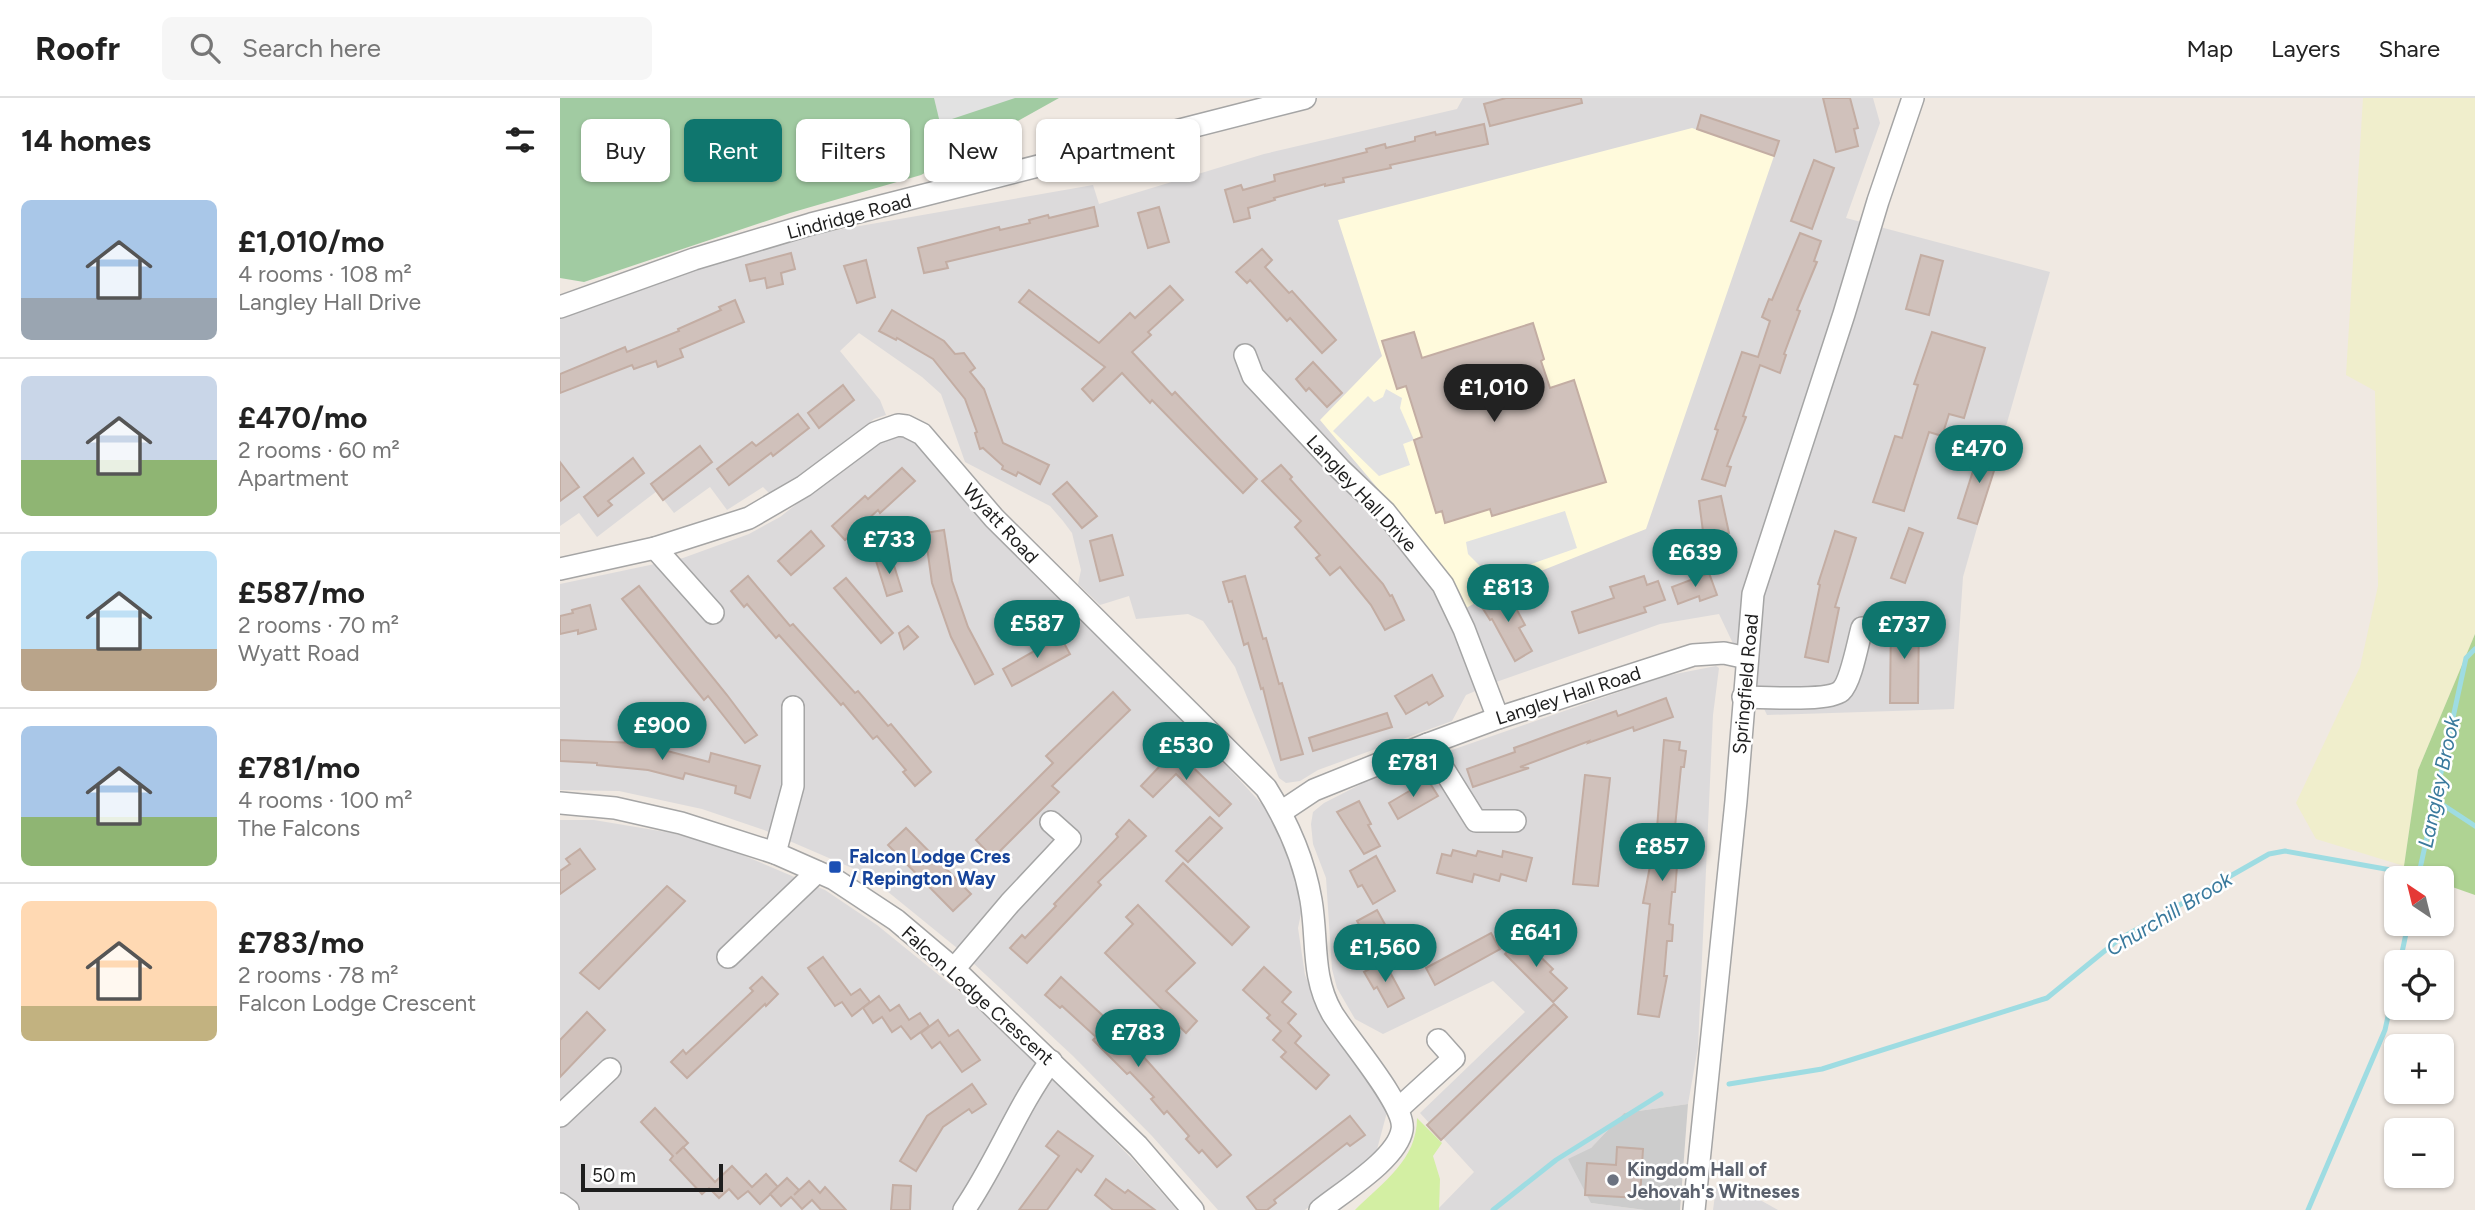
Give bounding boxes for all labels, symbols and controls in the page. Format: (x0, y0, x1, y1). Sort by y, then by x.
search box (162, 17, 652, 80)
text: Roofr (35, 29, 120, 68)
icon: search (186, 29, 224, 67)
text: Search here (242, 32, 381, 64)
text: Map (2186, 34, 2233, 63)
text: Layers (2271, 34, 2340, 63)
text: Share (2378, 34, 2440, 63)
chip: Buy (581, 119, 670, 182)
chip: Rent (684, 119, 782, 182)
chip: Filters (796, 119, 910, 182)
chip: New (924, 119, 1022, 182)
chip: Apartment (1036, 119, 1200, 182)
icon: filters (501, 121, 539, 159)
text: 14 homes (21, 122, 151, 159)
street label: Lindridge Road (784, 189, 914, 244)
text: £1,010/mo (238, 223, 384, 260)
icon: home (77, 228, 161, 312)
text: 4 rooms · 108 m² (238, 260, 412, 288)
text: Langley Hall Drive (238, 288, 421, 316)
pin: £1,010 (1437, 364, 1551, 424)
text: £1,010 (1460, 373, 1528, 401)
text: £470/mo (238, 399, 368, 436)
icon: home (77, 404, 161, 488)
pin: £470 (1938, 426, 2020, 485)
street label: Langley Hall Drive (1302, 430, 1422, 556)
text: £470 (1951, 434, 2007, 462)
text: 2 rooms · 60 m² (238, 436, 400, 464)
text: Apartment (238, 464, 349, 492)
street label: Wyatt Road (958, 479, 1043, 568)
pin: £733 (848, 517, 930, 576)
text: £733 (863, 525, 915, 553)
pin: £639 (1654, 530, 1736, 589)
text: £639 (1668, 538, 1722, 566)
pin: £813 (1467, 564, 1549, 624)
text: £813 (1483, 573, 1533, 601)
text: £587/mo (238, 574, 365, 611)
icon: home (77, 579, 161, 663)
pin: £587 (996, 601, 1078, 660)
pin: £737 (1863, 602, 1945, 661)
text: £587 (1010, 609, 1064, 637)
text: £737 (1878, 610, 1930, 638)
text: 2 rooms · 70 m² (238, 611, 399, 639)
street label: Springfield Road (1728, 613, 1763, 755)
text: Wyatt Road (238, 639, 360, 667)
street label: Langley Hall Road (1493, 661, 1644, 730)
pin: £900 (621, 702, 703, 762)
text: £900 (634, 711, 690, 739)
water label: Langley Brook (2412, 713, 2465, 850)
pin: £530 (1145, 722, 1227, 782)
text: £530 (1159, 731, 1213, 759)
pin: £781 (1372, 740, 1454, 799)
text: £781 (1388, 748, 1438, 776)
text: £781/mo (238, 749, 360, 786)
icon: home (77, 754, 161, 838)
text: 4 rooms · 100 m² (238, 786, 412, 814)
text: The Falcons (238, 814, 360, 842)
pin: £857 (1621, 824, 1703, 883)
text: £857 (1635, 832, 1689, 860)
place label: Falcon Lodge Cres / Repington Way (849, 845, 1010, 890)
marker: Falcon Lodge Cres / Repington Way (827, 859, 843, 875)
water label: Churchill Brook (2101, 866, 2237, 961)
north arrow (2384, 866, 2454, 936)
map controls (2384, 866, 2454, 1188)
pin: £641 (1495, 910, 1577, 969)
text: £641 (1510, 918, 1562, 946)
street label: Falcon Lodge Crescent (897, 921, 1058, 1070)
text: £783/mo (238, 924, 364, 961)
pin: £1,560 (1328, 924, 1442, 984)
icon: home (77, 929, 161, 1013)
text: £1,560 (1350, 933, 1420, 961)
button: locate (2384, 950, 2454, 1020)
text: 2 rooms · 78 m² (238, 961, 399, 989)
text: Falcon Lodge Crescent (238, 989, 476, 1017)
pin: £783 (1097, 1010, 1179, 1069)
text: £783 (1111, 1018, 1165, 1046)
button: + (2384, 1034, 2454, 1104)
button: − (2384, 1118, 2454, 1188)
place label: Kingdom Hall of Jehovah's Witneses (1627, 1158, 1800, 1203)
scale bar (581, 1161, 723, 1193)
text: 50 m (592, 1164, 636, 1187)
marker: Kingdom Hall of Jehovah's Witneses (1605, 1172, 1621, 1188)

